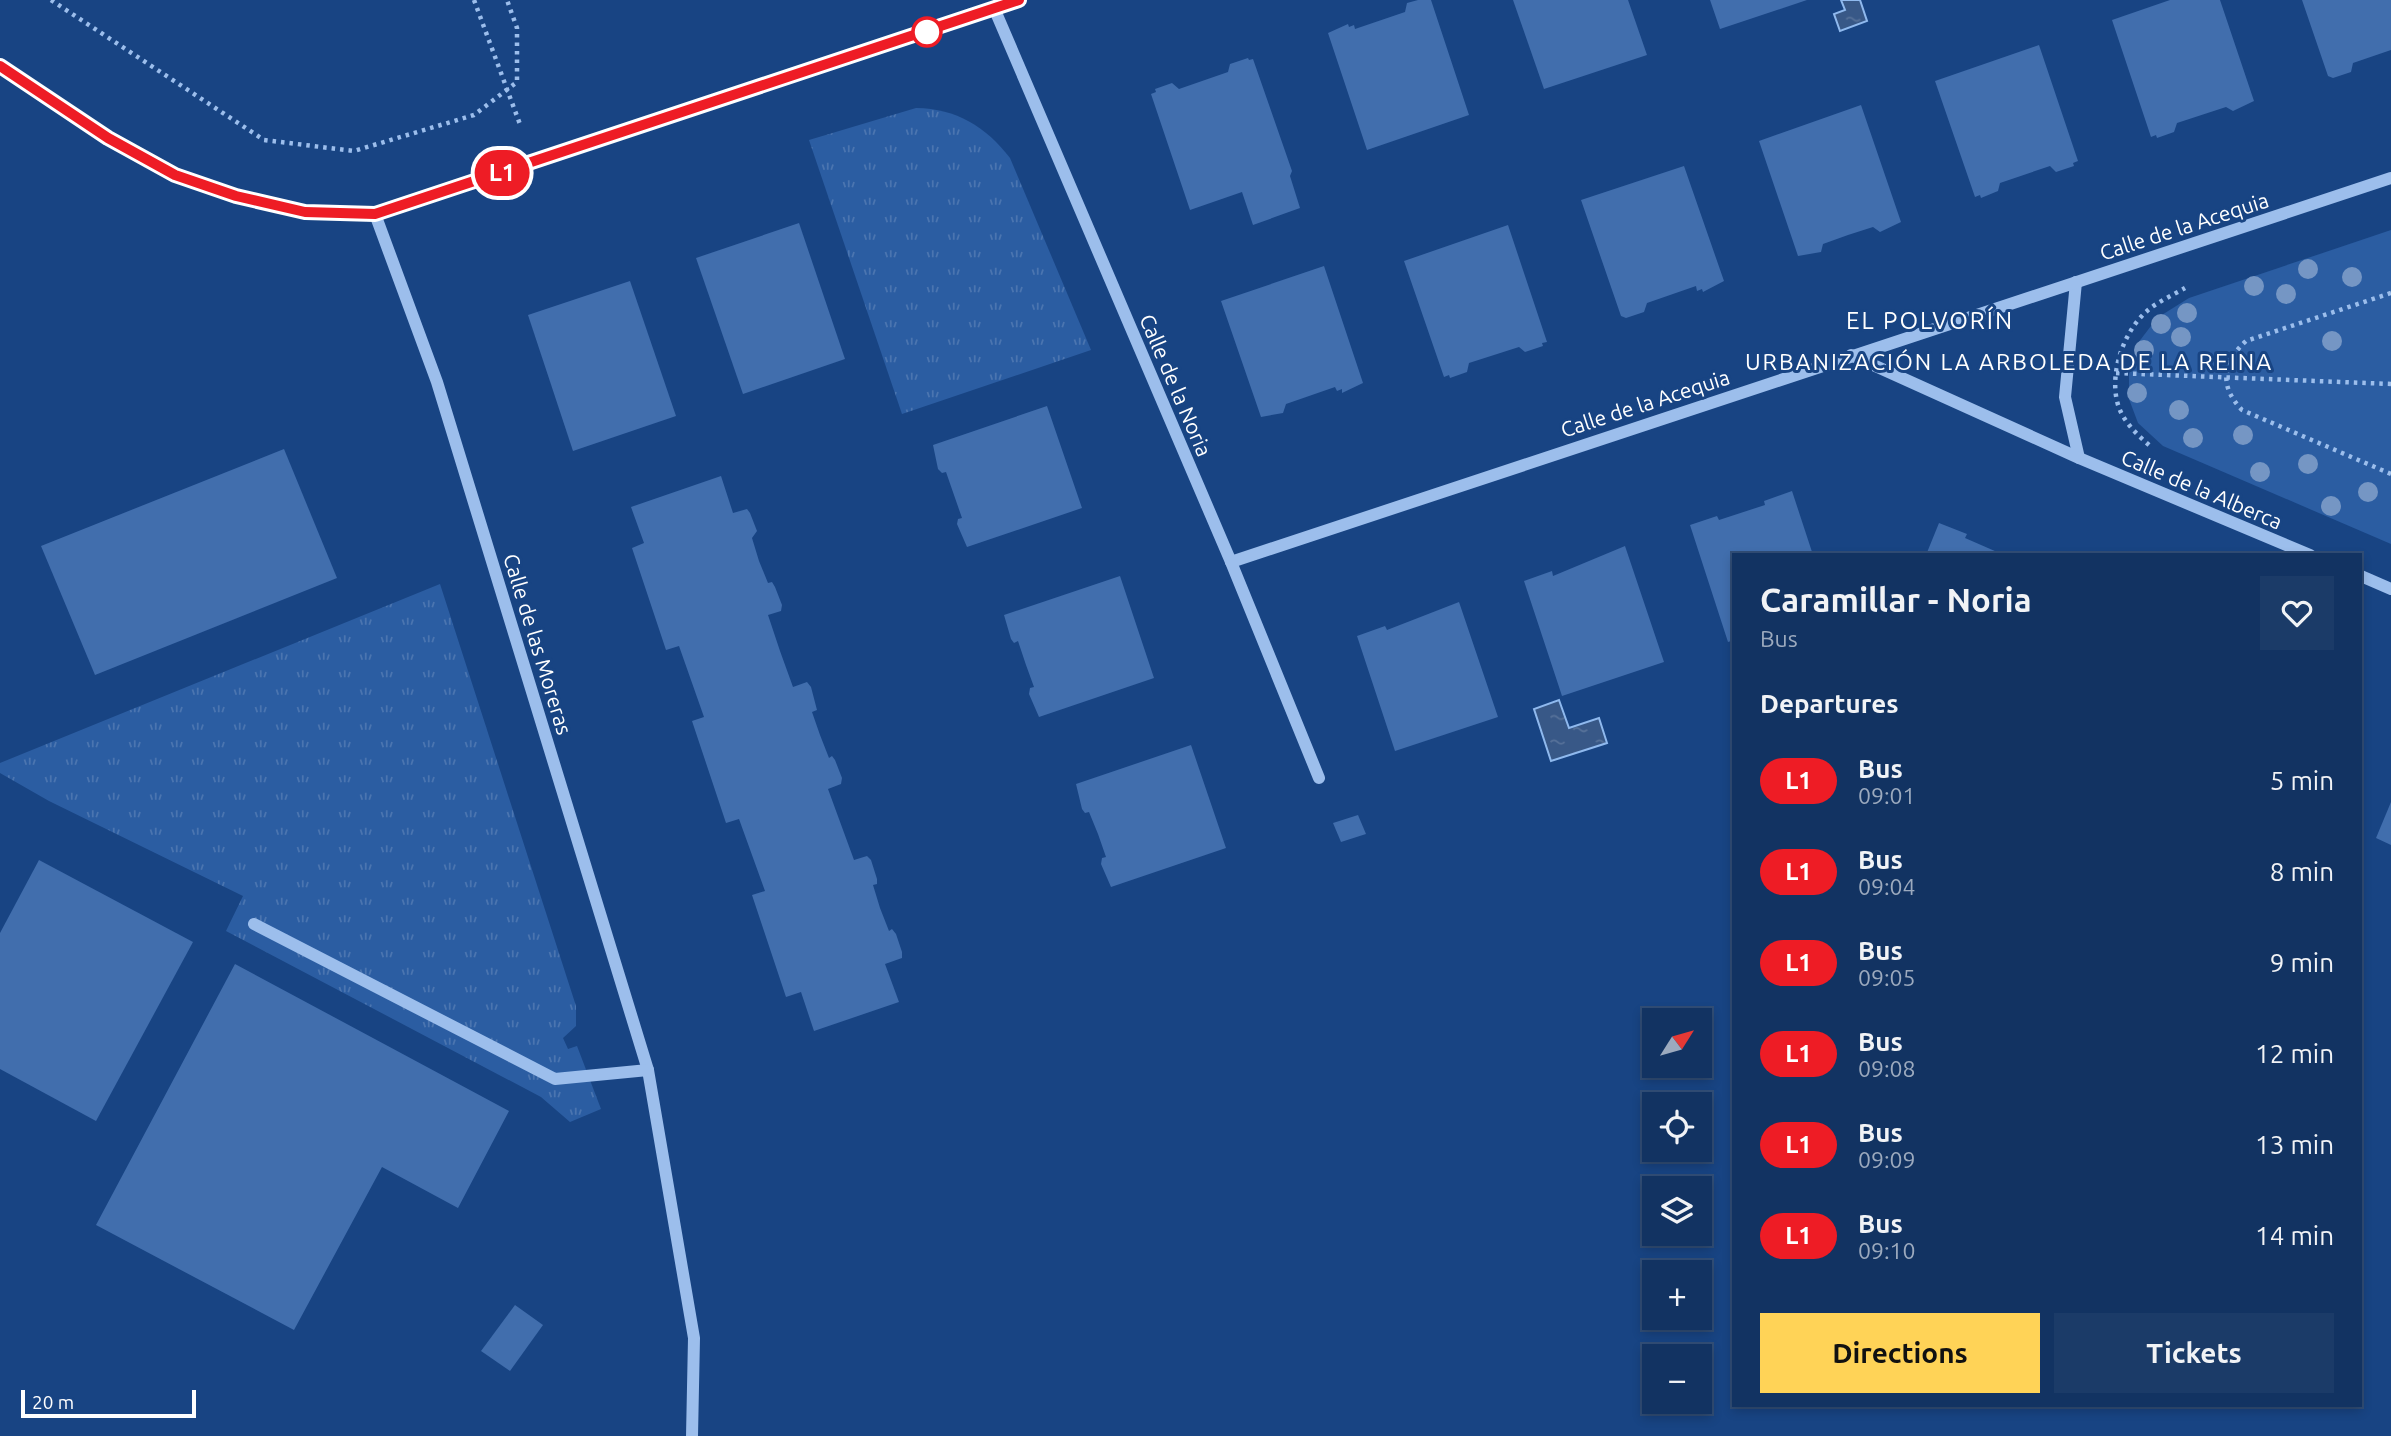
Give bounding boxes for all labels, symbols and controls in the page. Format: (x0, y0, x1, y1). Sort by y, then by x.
unlabelled marker (912, 17, 942, 47)
line badge: L1 (470, 150, 534, 196)
text: L1 (489, 159, 515, 186)
street label: Calle de la Acequia (2097, 187, 2271, 265)
district label: EL POLVORÍN (1846, 306, 2014, 334)
street label: Calle de la Noria (1135, 310, 1217, 460)
district label: URBANIZACIÓN LA ARBOLEDA DE LA REINA (1745, 348, 2273, 374)
street label: Calle de la Acequia (1558, 364, 1732, 442)
street label: Calle de la Alberca (2118, 444, 2286, 534)
street label: Calle de las Moreras (499, 551, 577, 737)
button: heart (2260, 576, 2334, 650)
text: Caramillar - Noria (1760, 581, 2032, 618)
text: Bus (1760, 626, 1798, 651)
text: Departures (1760, 689, 1898, 718)
text: Bus (1858, 754, 1903, 783)
text: 5 min (2270, 766, 2334, 795)
text: L1 (1785, 767, 1812, 794)
text: 09:01 (1858, 783, 1916, 808)
text: Bus (1858, 845, 1903, 874)
text: 8 min (2270, 857, 2334, 886)
text: L1 (1785, 858, 1812, 885)
text: 09:04 (1858, 874, 1916, 899)
text: Bus (1858, 936, 1903, 965)
text: 9 min (2270, 948, 2334, 977)
text: L1 (1785, 949, 1812, 976)
text: 09:05 (1858, 965, 1916, 990)
north arrow (1642, 1008, 1712, 1078)
map controls (1642, 1008, 1712, 1414)
text: Bus (1858, 1027, 1903, 1056)
text: 12 min (2255, 1039, 2334, 1068)
text: L1 (1785, 1040, 1812, 1067)
text: 09:08 (1858, 1056, 1916, 1081)
button: locate (1642, 1092, 1712, 1162)
text: Bus (1858, 1118, 1903, 1147)
text: 13 min (2255, 1130, 2334, 1159)
text: L1 (1785, 1131, 1812, 1158)
text: 09:09 (1858, 1147, 1916, 1172)
button: layers (1642, 1176, 1712, 1246)
text: Bus (1858, 1209, 1903, 1238)
text: 14 min (2255, 1221, 2334, 1250)
text: L1 (1785, 1222, 1812, 1249)
text: 09:10 (1858, 1238, 1916, 1263)
button: + (1642, 1260, 1712, 1330)
button: Directions (1760, 1313, 2040, 1393)
button: Tickets (2054, 1313, 2334, 1393)
button: − (1642, 1344, 1712, 1414)
scale bar (21, 1387, 196, 1419)
text: 20 m (32, 1391, 74, 1413)

